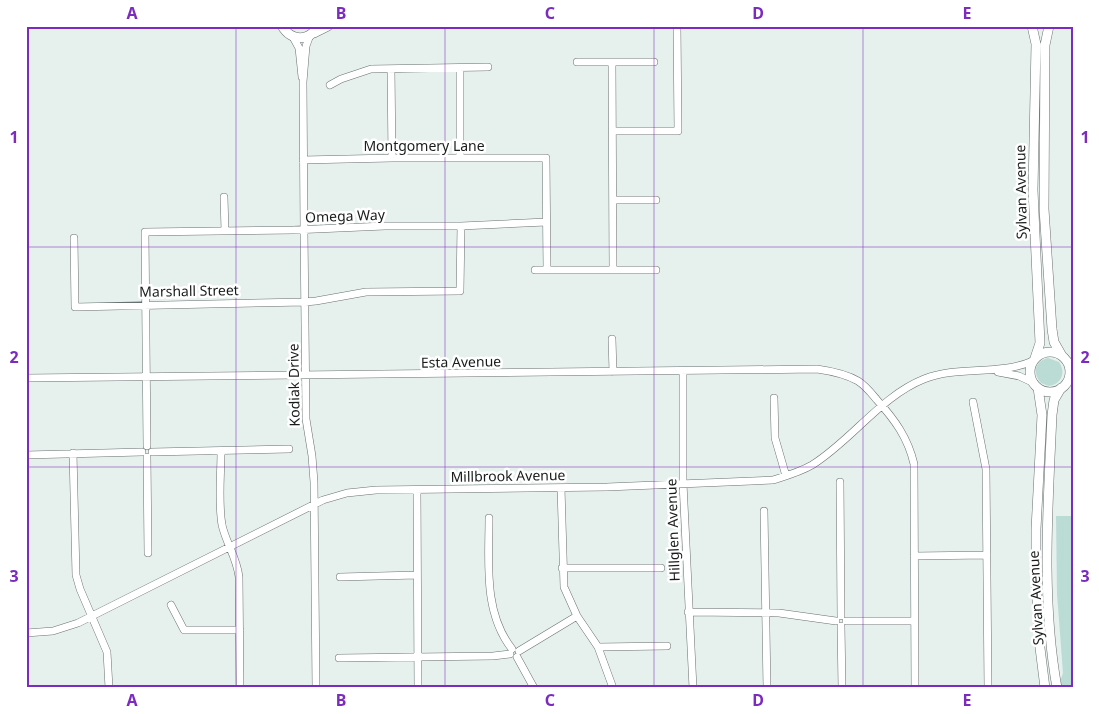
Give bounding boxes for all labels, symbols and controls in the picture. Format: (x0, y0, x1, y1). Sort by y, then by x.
text: A (126, 2, 138, 24)
text: B (336, 2, 346, 24)
text: C (545, 2, 555, 24)
text: D (752, 2, 764, 24)
text: E (963, 2, 972, 24)
text: 1 (9, 126, 19, 148)
text: 1 (1080, 126, 1090, 148)
street label: Montgomery Lane (363, 136, 485, 155)
street label: Sylvan Avenue (1010, 144, 1031, 240)
street label: Omega Way (305, 205, 386, 226)
street label: Marshall Street (139, 280, 239, 301)
street label: Kodiak Drive (283, 343, 304, 427)
text: 2 (9, 346, 19, 368)
text: 2 (1080, 346, 1090, 368)
street label: Esta Avenue (421, 351, 501, 372)
street label: Millbrook Avenue (450, 465, 566, 486)
street label: Hillglen Avenue (661, 478, 684, 582)
street label: Sylvan Avenue (1024, 550, 1047, 646)
text: 3 (9, 565, 19, 587)
text: 3 (1080, 565, 1090, 587)
text: A (126, 689, 138, 711)
text: B (336, 689, 346, 711)
text: C (545, 689, 555, 711)
text: D (752, 689, 764, 711)
text: E (963, 689, 972, 711)

